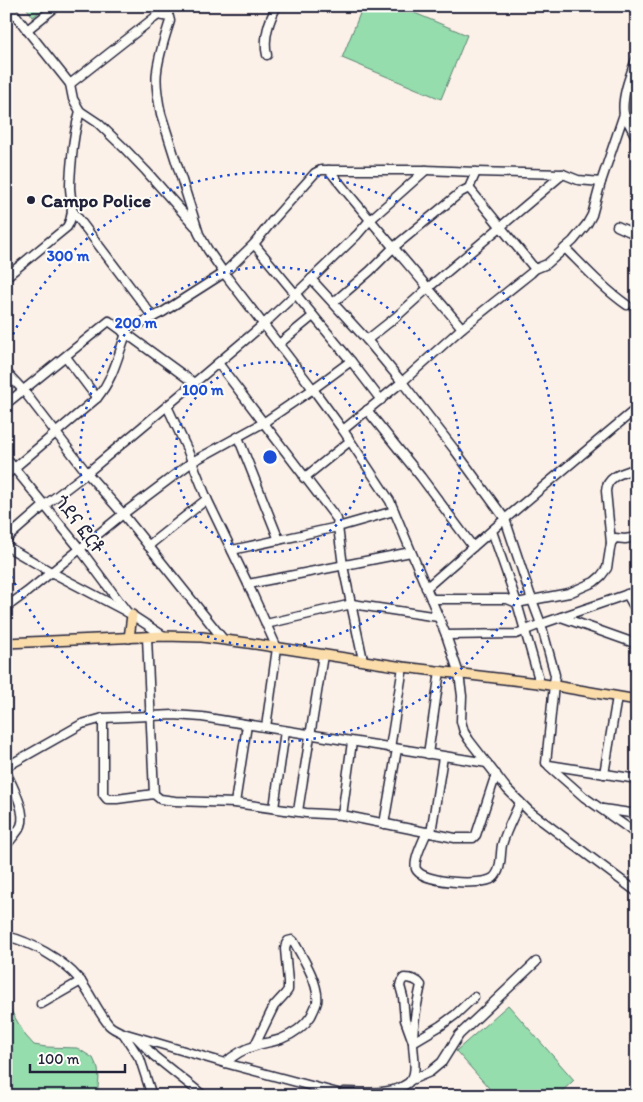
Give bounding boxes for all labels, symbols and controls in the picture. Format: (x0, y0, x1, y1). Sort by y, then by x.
place label: Campo Police (41, 189, 151, 212)
marker: Campo Police (25, 194, 37, 206)
text: 300 m (47, 247, 90, 265)
text: 200 m (115, 314, 158, 332)
text: 100 m (182, 381, 224, 399)
centre of rings (261, 448, 279, 466)
street label: ጎደና ፎርቶ (50, 491, 110, 559)
scale bar (30, 1042, 125, 1074)
text: 100 m (38, 1050, 80, 1068)

